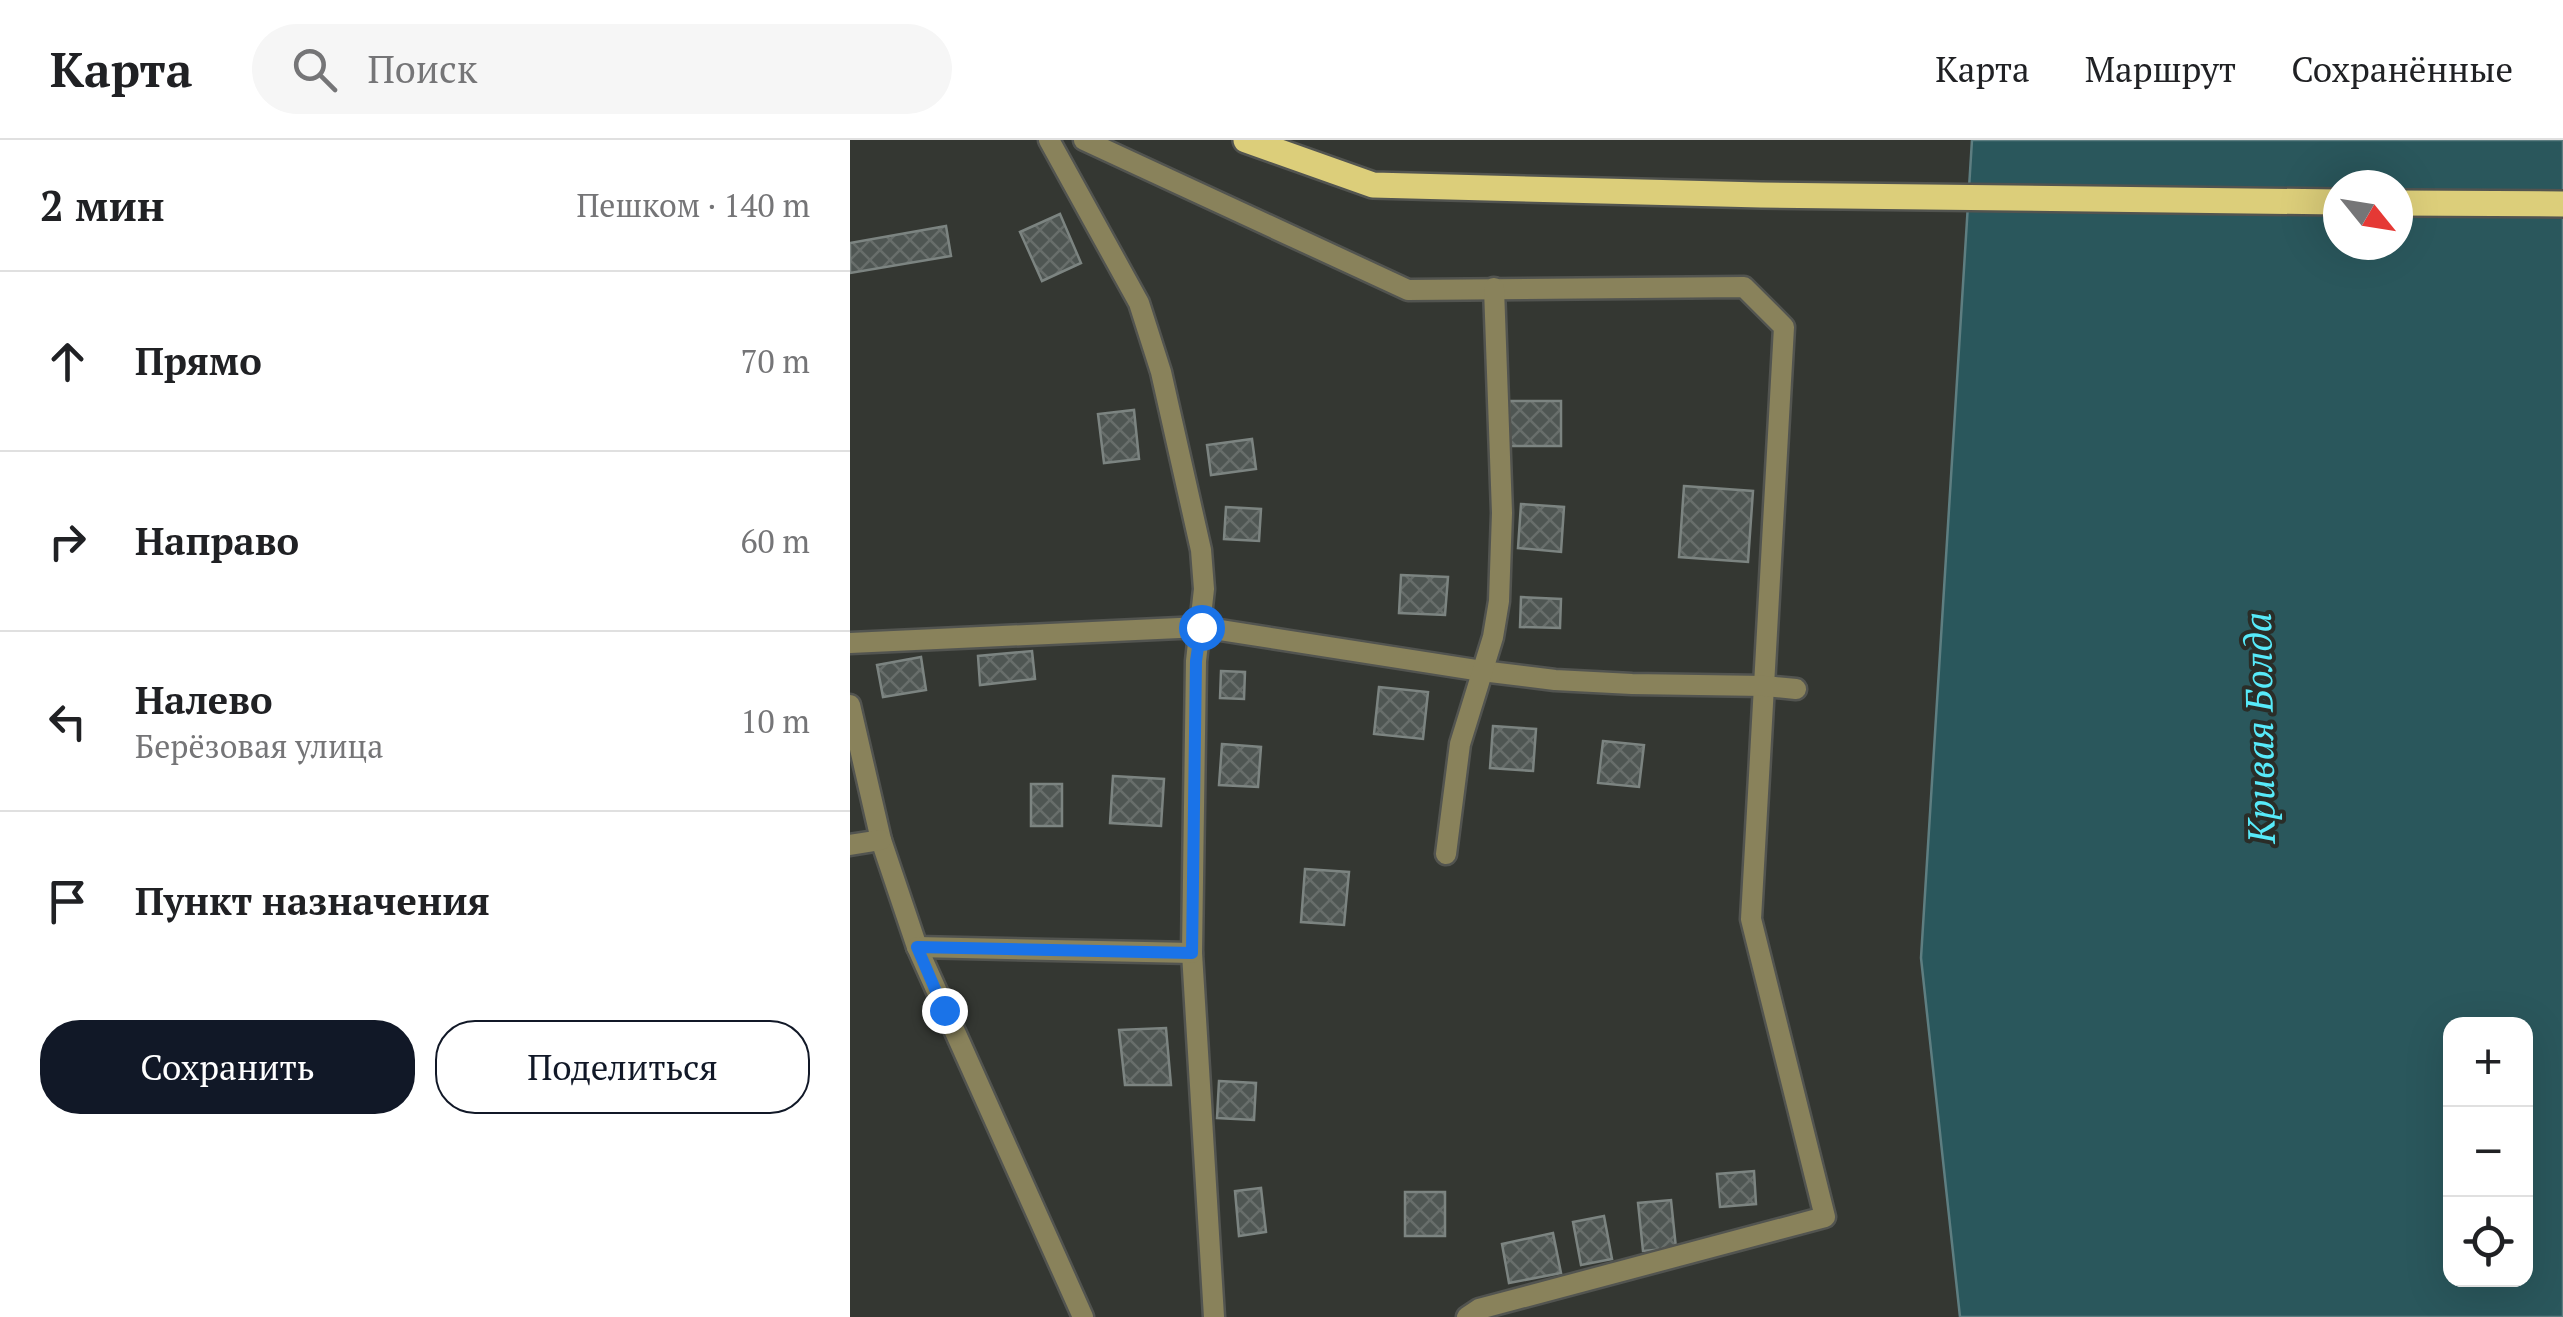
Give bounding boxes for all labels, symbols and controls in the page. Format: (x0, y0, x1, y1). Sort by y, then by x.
search box (252, 24, 952, 114)
text: Карта (50, 37, 192, 101)
icon: search (287, 42, 342, 97)
text: Поиск (367, 44, 477, 94)
text: Карта (1935, 46, 2030, 92)
text: Маршрут (2085, 46, 2236, 92)
text: Сохранённые (2291, 46, 2513, 92)
north arrow (2323, 170, 2413, 260)
text: 2 мин (40, 177, 165, 233)
text: Пешком · 140 m (576, 184, 810, 226)
icon: ahead (40, 334, 95, 389)
text: Прямо (135, 336, 262, 386)
text: 70 m (740, 340, 810, 382)
icon: right (40, 514, 95, 569)
text: Направо (135, 516, 299, 566)
text: 60 m (740, 520, 810, 562)
route start (1179, 605, 1225, 651)
water label: Кривая Болда (2232, 612, 2286, 845)
text: Налево (135, 675, 273, 725)
icon: left (40, 694, 95, 749)
text: 10 m (740, 700, 810, 742)
text: Берёзовая улица (135, 725, 383, 767)
icon: arrive (40, 874, 95, 929)
text: Пункт назначения (135, 876, 490, 926)
route end (922, 988, 968, 1034)
map controls (2443, 1017, 2533, 1287)
button: + (2443, 1017, 2533, 1107)
button: Сохранить (40, 1020, 415, 1114)
button: Поделиться (435, 1020, 810, 1114)
button: − (2443, 1107, 2533, 1197)
button: locate (2443, 1197, 2533, 1287)

